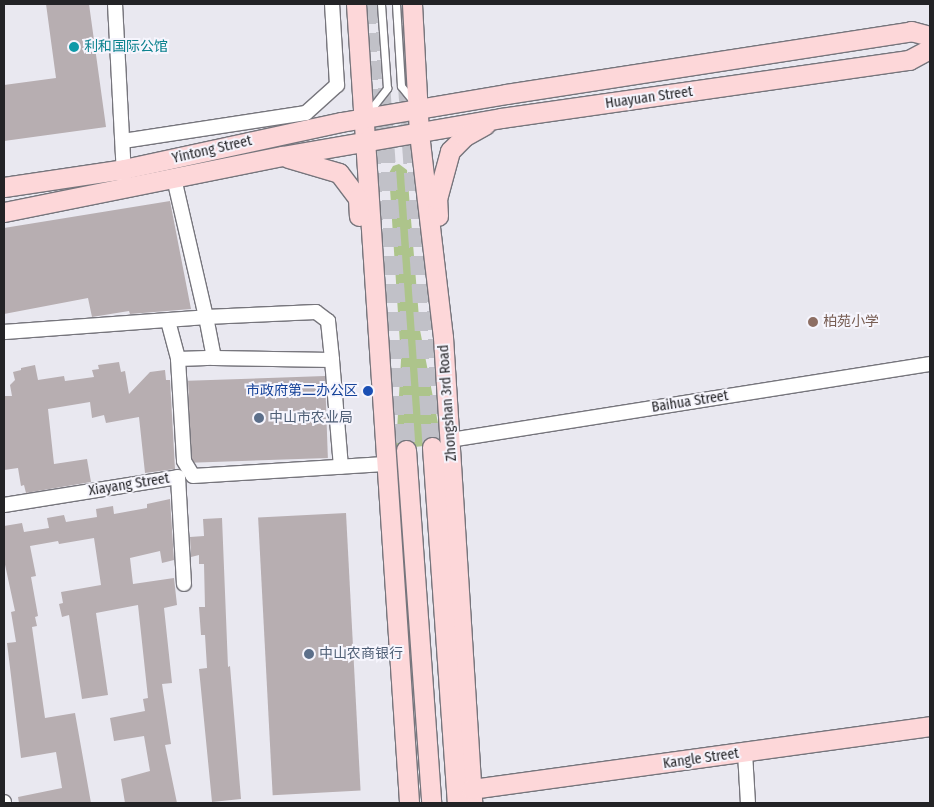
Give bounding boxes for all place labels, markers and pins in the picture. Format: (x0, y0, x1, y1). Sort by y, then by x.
place label: 利和国际公馆 (84, 39, 168, 55)
marker: 利和国际公馆 (68, 41, 80, 53)
place label: 柏苑小学 (823, 314, 879, 330)
marker: 柏苑小学 (807, 316, 819, 328)
place label: 市政府第二办公区 (246, 383, 358, 399)
marker: 市政府第二办公区 (362, 385, 374, 397)
place label: 中山市农业局 (269, 410, 353, 426)
marker: 中山市农业局 (253, 412, 265, 424)
place label: 中山农商银行 (319, 646, 403, 662)
marker: 中山农商银行 (303, 648, 315, 660)

